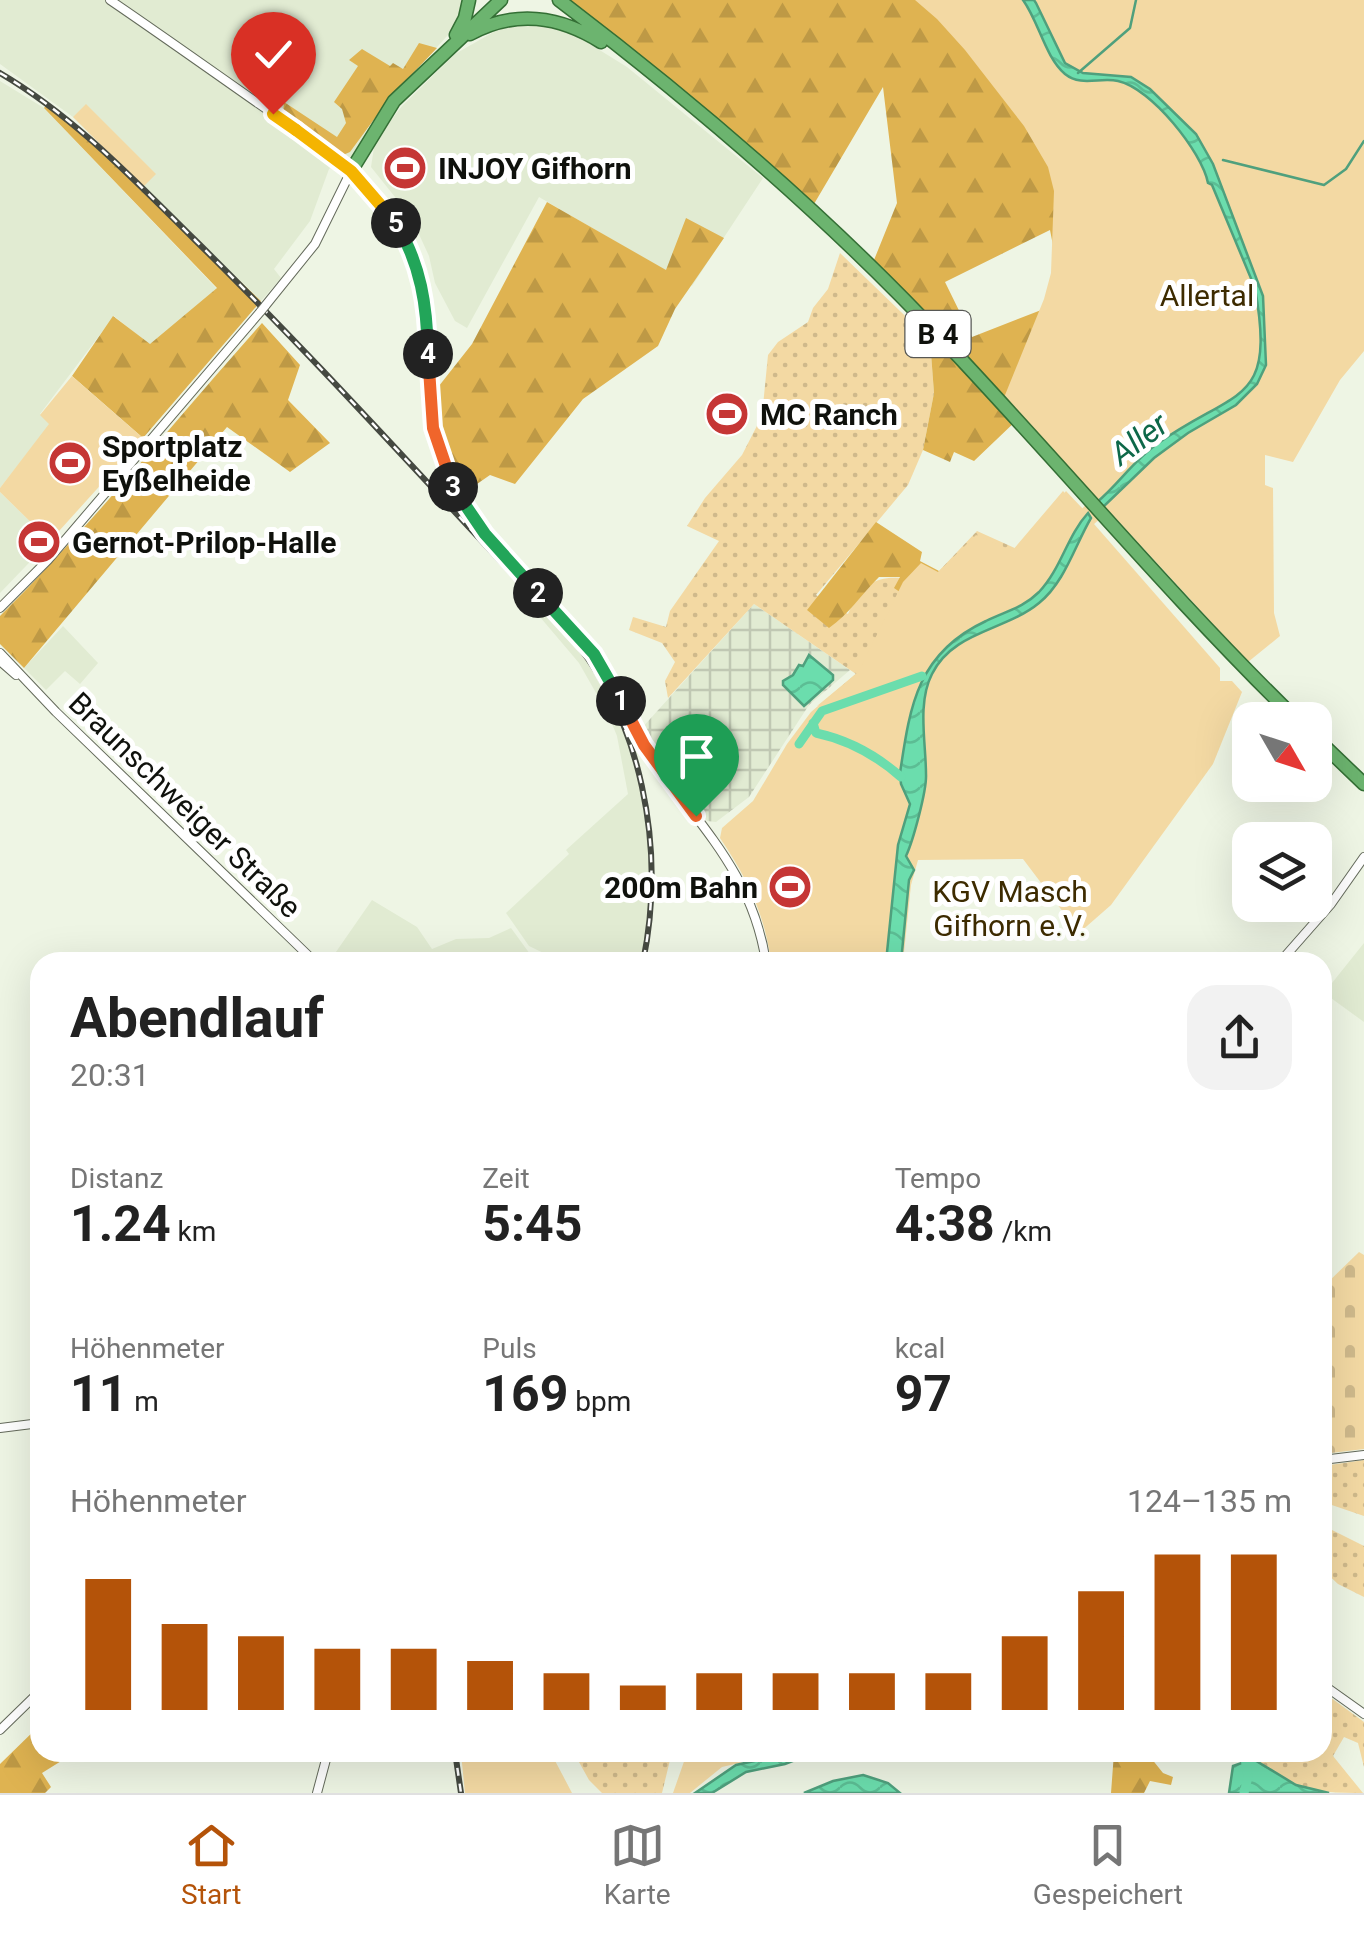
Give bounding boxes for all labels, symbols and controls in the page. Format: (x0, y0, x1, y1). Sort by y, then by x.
pin (231, 12, 316, 115)
icon: check (246, 27, 301, 82)
sports icon: INJOY Gifhorn (382, 145, 428, 191)
place label: INJOY Gifhorn (438, 151, 631, 186)
pin: 5 (371, 198, 421, 248)
text: 5 (388, 206, 404, 239)
park label: Allertal (1160, 278, 1254, 313)
road number: B 4 (906, 311, 970, 357)
pin: 4 (403, 329, 453, 379)
text: 4 (420, 337, 436, 370)
sports icon: MC Ranch (704, 391, 750, 437)
place label: MC Ranch (760, 397, 898, 432)
water label: Aller (1101, 404, 1177, 474)
place label: Sportplatz Eyßelheide (102, 429, 251, 498)
sports icon: Sportplatz Eyßelheide (47, 440, 93, 486)
pin: 3 (428, 462, 478, 512)
text: 3 (445, 470, 461, 503)
sports icon: Gernot-Prilop-Halle (16, 519, 62, 565)
place label: Gernot-Prilop-Halle (72, 525, 337, 560)
pin: 2 (513, 568, 563, 618)
text: 2 (530, 576, 546, 609)
pin: 1 (596, 676, 646, 726)
text: 1 (613, 684, 629, 717)
street label: Braunschweiger Straße (62, 685, 308, 925)
north arrow (1232, 702, 1332, 802)
map controls (1232, 702, 1332, 922)
pin (654, 714, 739, 817)
icon: arrive (669, 729, 724, 784)
button: layers (1232, 822, 1332, 922)
sports icon: 200m Bahn (767, 864, 813, 910)
place label: 200m Bahn (604, 870, 758, 905)
park label: KGV Masch Gifhorn e.V. (932, 874, 1088, 943)
button: share (1187, 985, 1292, 1090)
text: Abendlauf (70, 986, 324, 1050)
text: 20:31 (70, 1056, 150, 1094)
text: Distanz (70, 1162, 163, 1195)
text: Zeit (482, 1162, 530, 1195)
text: Tempo (895, 1162, 981, 1195)
text: 1.24 (70, 1195, 171, 1253)
text: 5:45 (482, 1195, 582, 1253)
text: 4:38 (895, 1195, 995, 1253)
text: km (171, 1215, 216, 1248)
text: /km (995, 1215, 1052, 1248)
text: Höhenmeter (70, 1332, 225, 1365)
text: Puls (482, 1332, 537, 1365)
text: kcal (895, 1332, 945, 1365)
text: 11 (70, 1365, 127, 1423)
text: 169 (482, 1365, 568, 1423)
text: 97 (895, 1365, 952, 1423)
text: m (127, 1385, 159, 1418)
text: bpm (568, 1385, 631, 1418)
text: Höhenmeter (70, 1482, 247, 1520)
text: 124–135 m (1127, 1482, 1292, 1520)
tab: Start (181, 1818, 241, 1911)
tab: Karte (604, 1818, 671, 1911)
tab: Gespeichert (1033, 1818, 1183, 1911)

